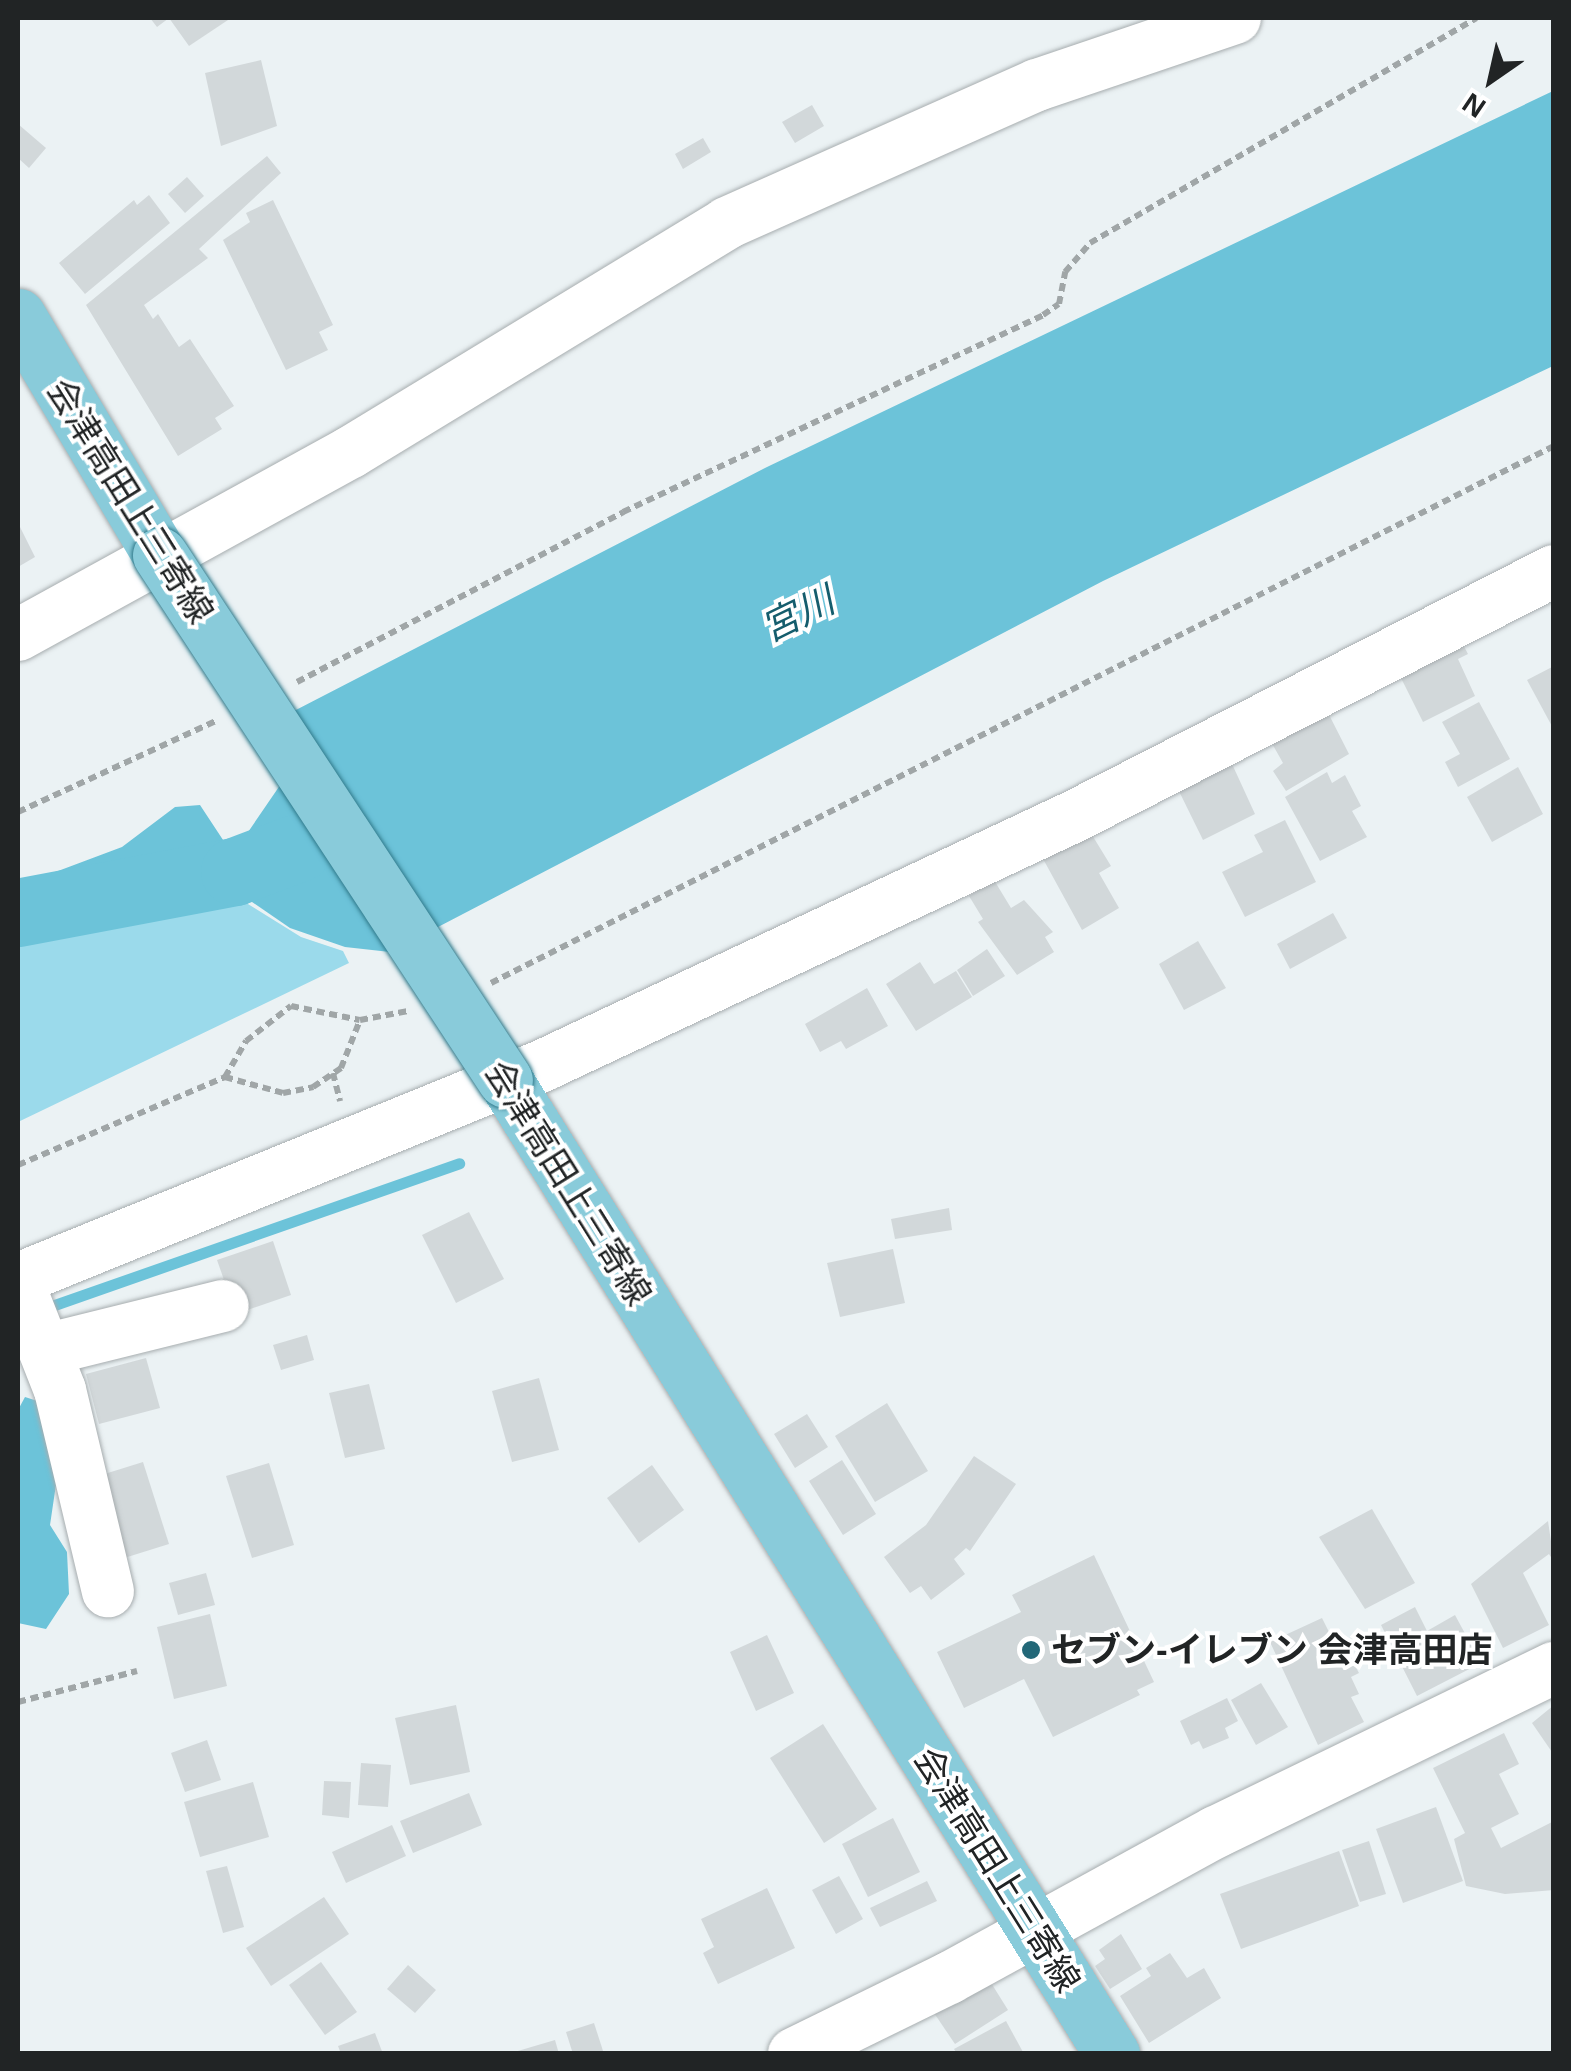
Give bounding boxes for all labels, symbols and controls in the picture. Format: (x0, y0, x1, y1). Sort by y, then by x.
north arrow (1441, 30, 1541, 130)
text: N (1457, 87, 1491, 124)
street label: 会津高田上三寄線 (38, 371, 222, 631)
water label: 宮川 (754, 578, 842, 652)
street label: 会津高田上三寄線 (476, 1053, 660, 1313)
place label: セブン-イレブン 会津高田店 (1051, 1629, 1492, 1671)
marker: セブン-イレブン 会津高田店 (1020, 1639, 1042, 1661)
street label: 会津高田上三寄線 (905, 1740, 1089, 2000)

